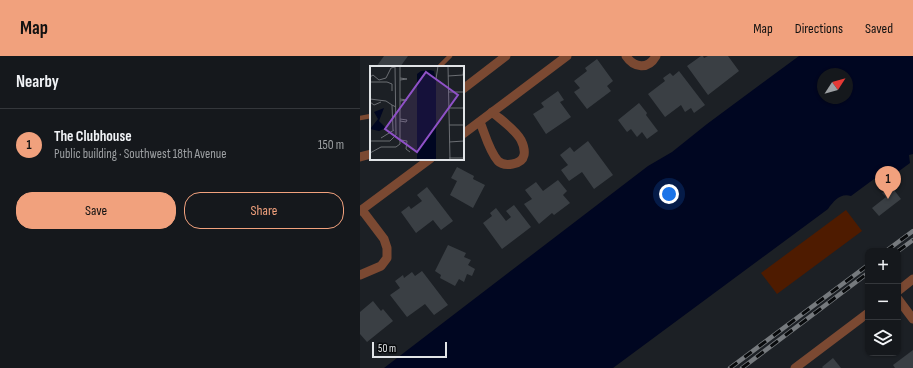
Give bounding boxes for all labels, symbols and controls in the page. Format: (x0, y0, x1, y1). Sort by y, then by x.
text: Map (20, 17, 48, 40)
text: Map (753, 20, 773, 37)
text: Directions (795, 20, 843, 37)
text: Saved (865, 20, 893, 37)
inset map (370, 66, 464, 160)
north arrow (817, 68, 853, 104)
text: Nearby (16, 72, 59, 92)
text: The Clubhouse (54, 127, 132, 146)
text: 1 (26, 137, 32, 153)
text: 150 m (318, 137, 344, 153)
text: Public building · Southwest 18th Avenue (54, 146, 226, 162)
pin: 1 (875, 166, 901, 199)
your location (659, 184, 679, 204)
button: Save (16, 192, 176, 229)
button: Share (184, 192, 344, 229)
map controls (865, 248, 901, 356)
button: + (865, 248, 901, 284)
button: − (865, 284, 901, 320)
button: layers (865, 320, 901, 356)
scale bar (372, 340, 447, 359)
text: 50 m (378, 342, 396, 355)

